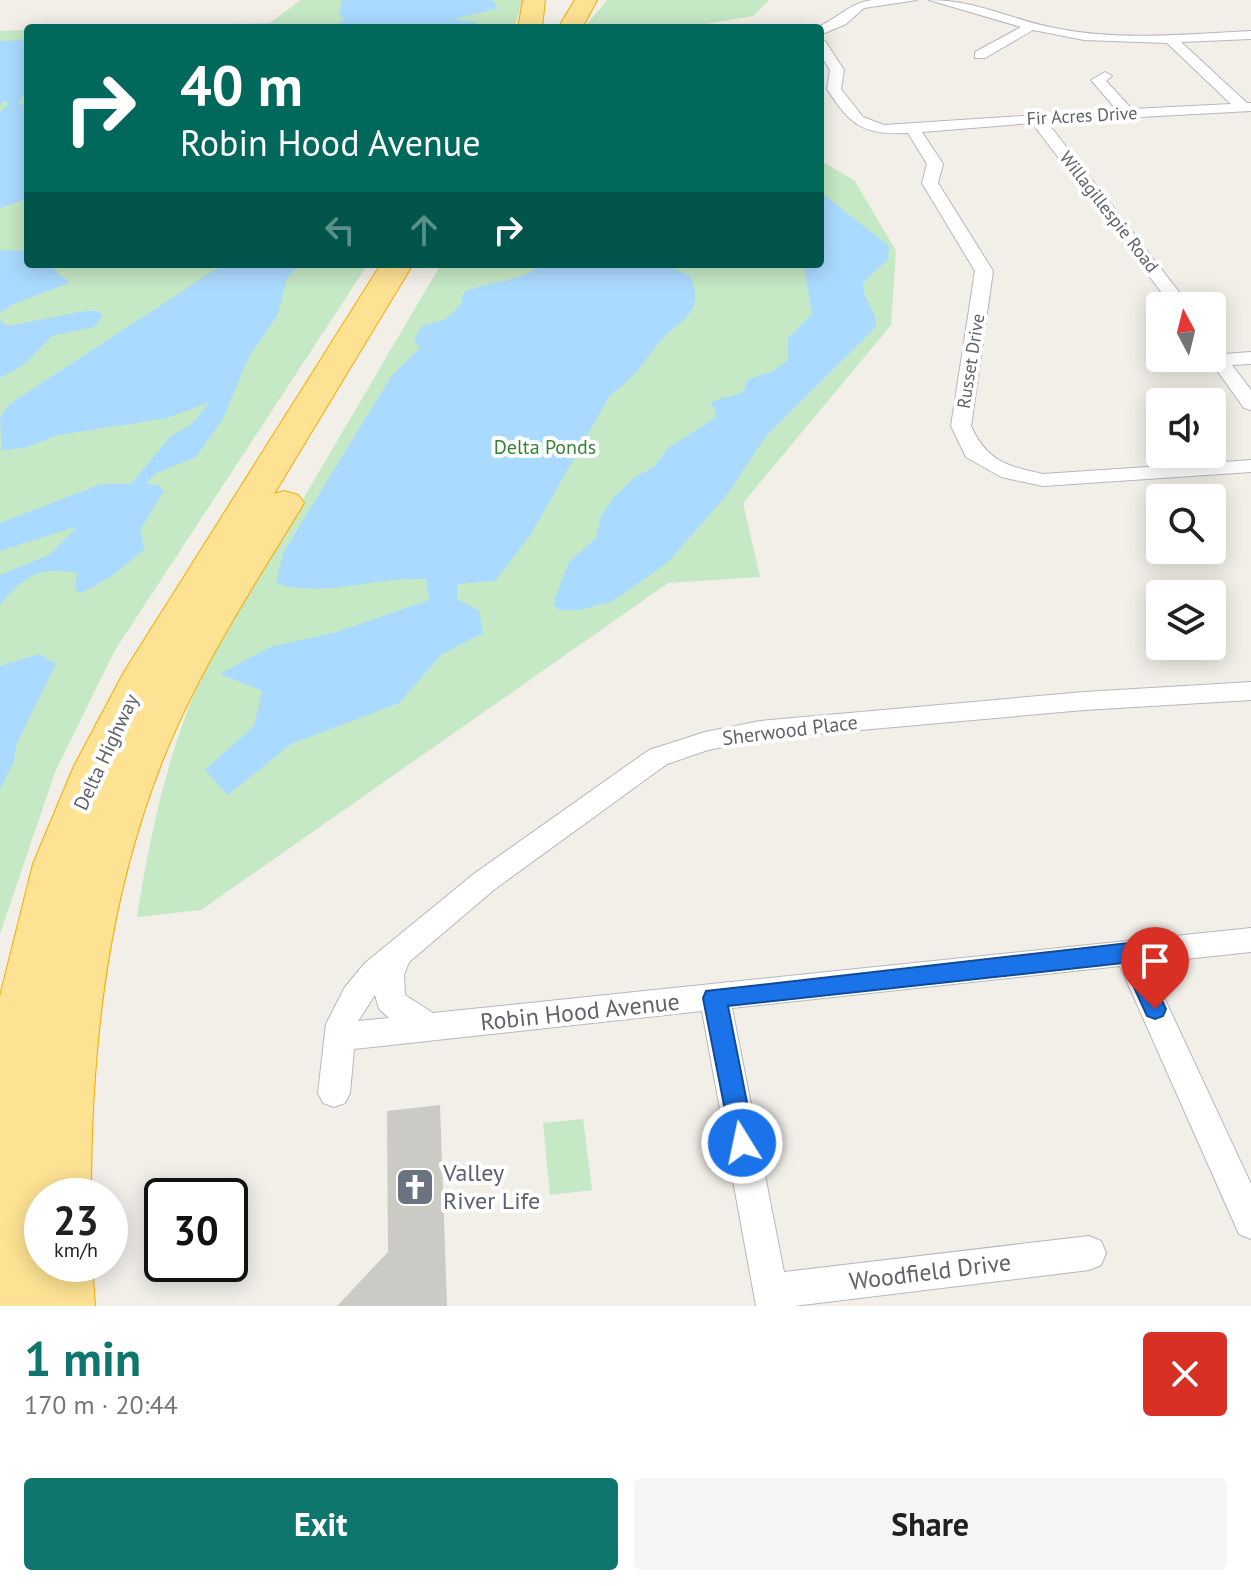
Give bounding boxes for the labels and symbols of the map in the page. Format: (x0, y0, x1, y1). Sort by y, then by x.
street label: Fir Acres Drive (1026, 101, 1138, 130)
street label: Willagillespie Road (1055, 146, 1164, 277)
north arrow (1146, 292, 1226, 372)
street label: Russet Drive (952, 312, 989, 410)
park label: Delta Ponds (494, 434, 596, 460)
street label: Delta Highway (68, 689, 145, 814)
street label: Sherwood Place (721, 709, 859, 751)
pin (1121, 927, 1189, 1009)
street label: Robin Hood Avenue (479, 986, 681, 1037)
position arrow (700, 1101, 784, 1185)
place label: Valley River Life (442, 1157, 540, 1216)
church icon: Valley River Life (394, 1166, 436, 1208)
speed limit sign: 30 (144, 1178, 248, 1282)
street label: Woodfield Drive (847, 1246, 1013, 1297)

